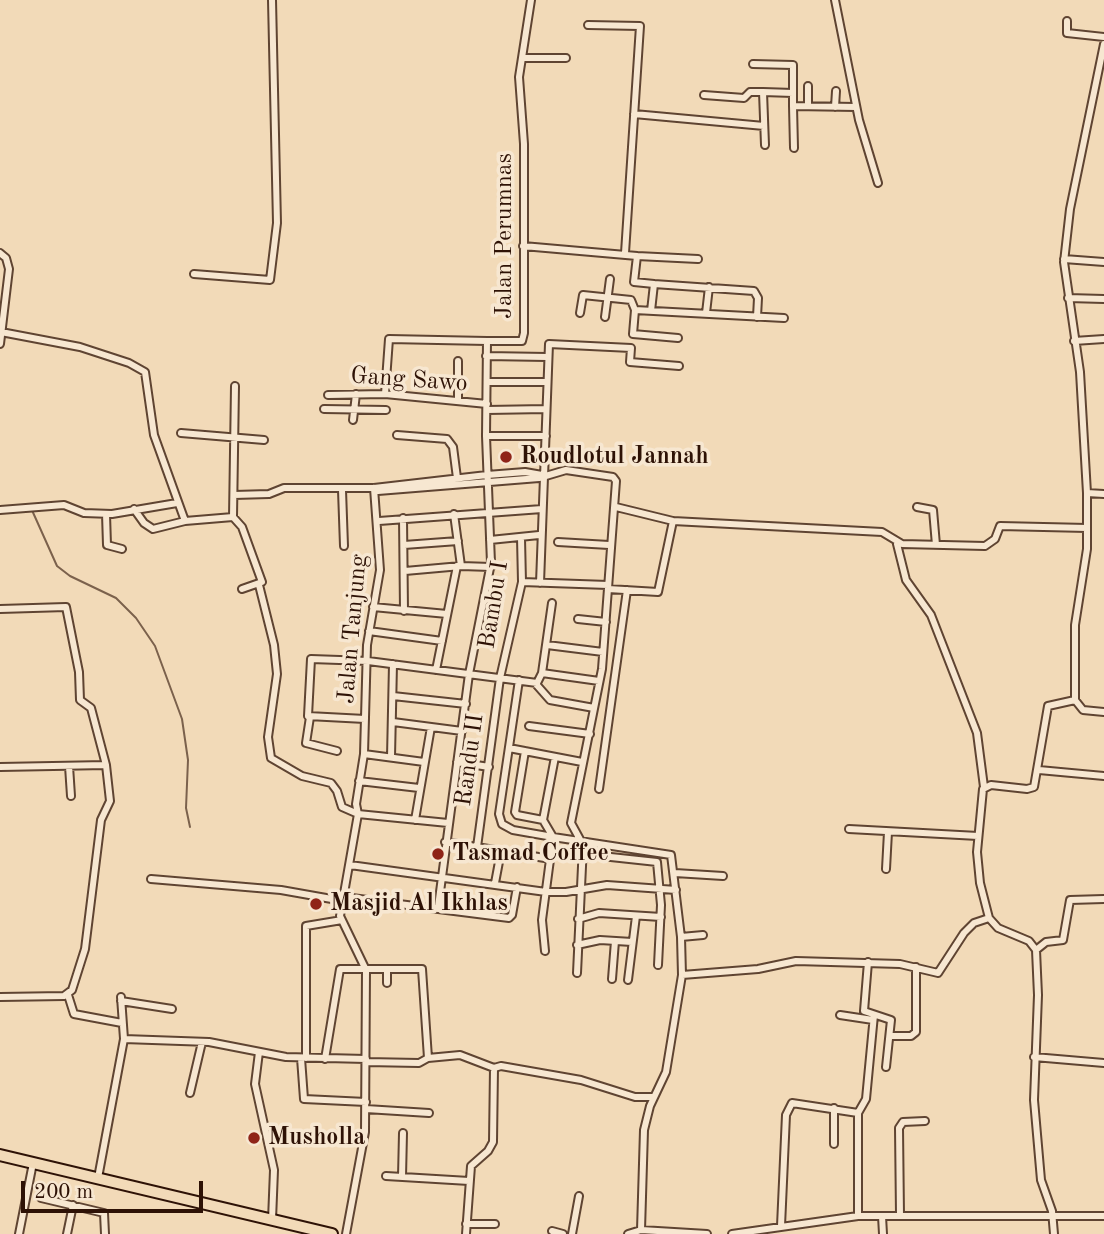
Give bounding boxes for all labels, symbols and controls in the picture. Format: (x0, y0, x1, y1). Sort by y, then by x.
street label: Jalan Perumnas (491, 153, 519, 319)
street label: Gang Sawo (349, 362, 469, 398)
place label: Roudlotul Jannah (520, 443, 709, 471)
marker: Roudlotul Jannah (498, 449, 514, 465)
street label: Jalan Tanjung (332, 553, 374, 705)
street label: Bambu I (473, 559, 515, 651)
street label: Randu II (449, 712, 491, 808)
place label: Tasmad Coffee (452, 840, 609, 868)
marker: Tasmad Coffee (430, 846, 446, 862)
place label: Masjid Al Ikhlas (330, 890, 508, 918)
marker: Masjid Al Ikhlas (308, 896, 324, 912)
place label: Musholla (268, 1124, 365, 1152)
marker: Musholla (246, 1130, 262, 1146)
scale bar (24, 1168, 206, 1212)
text: 200 m (34, 1182, 93, 1203)

